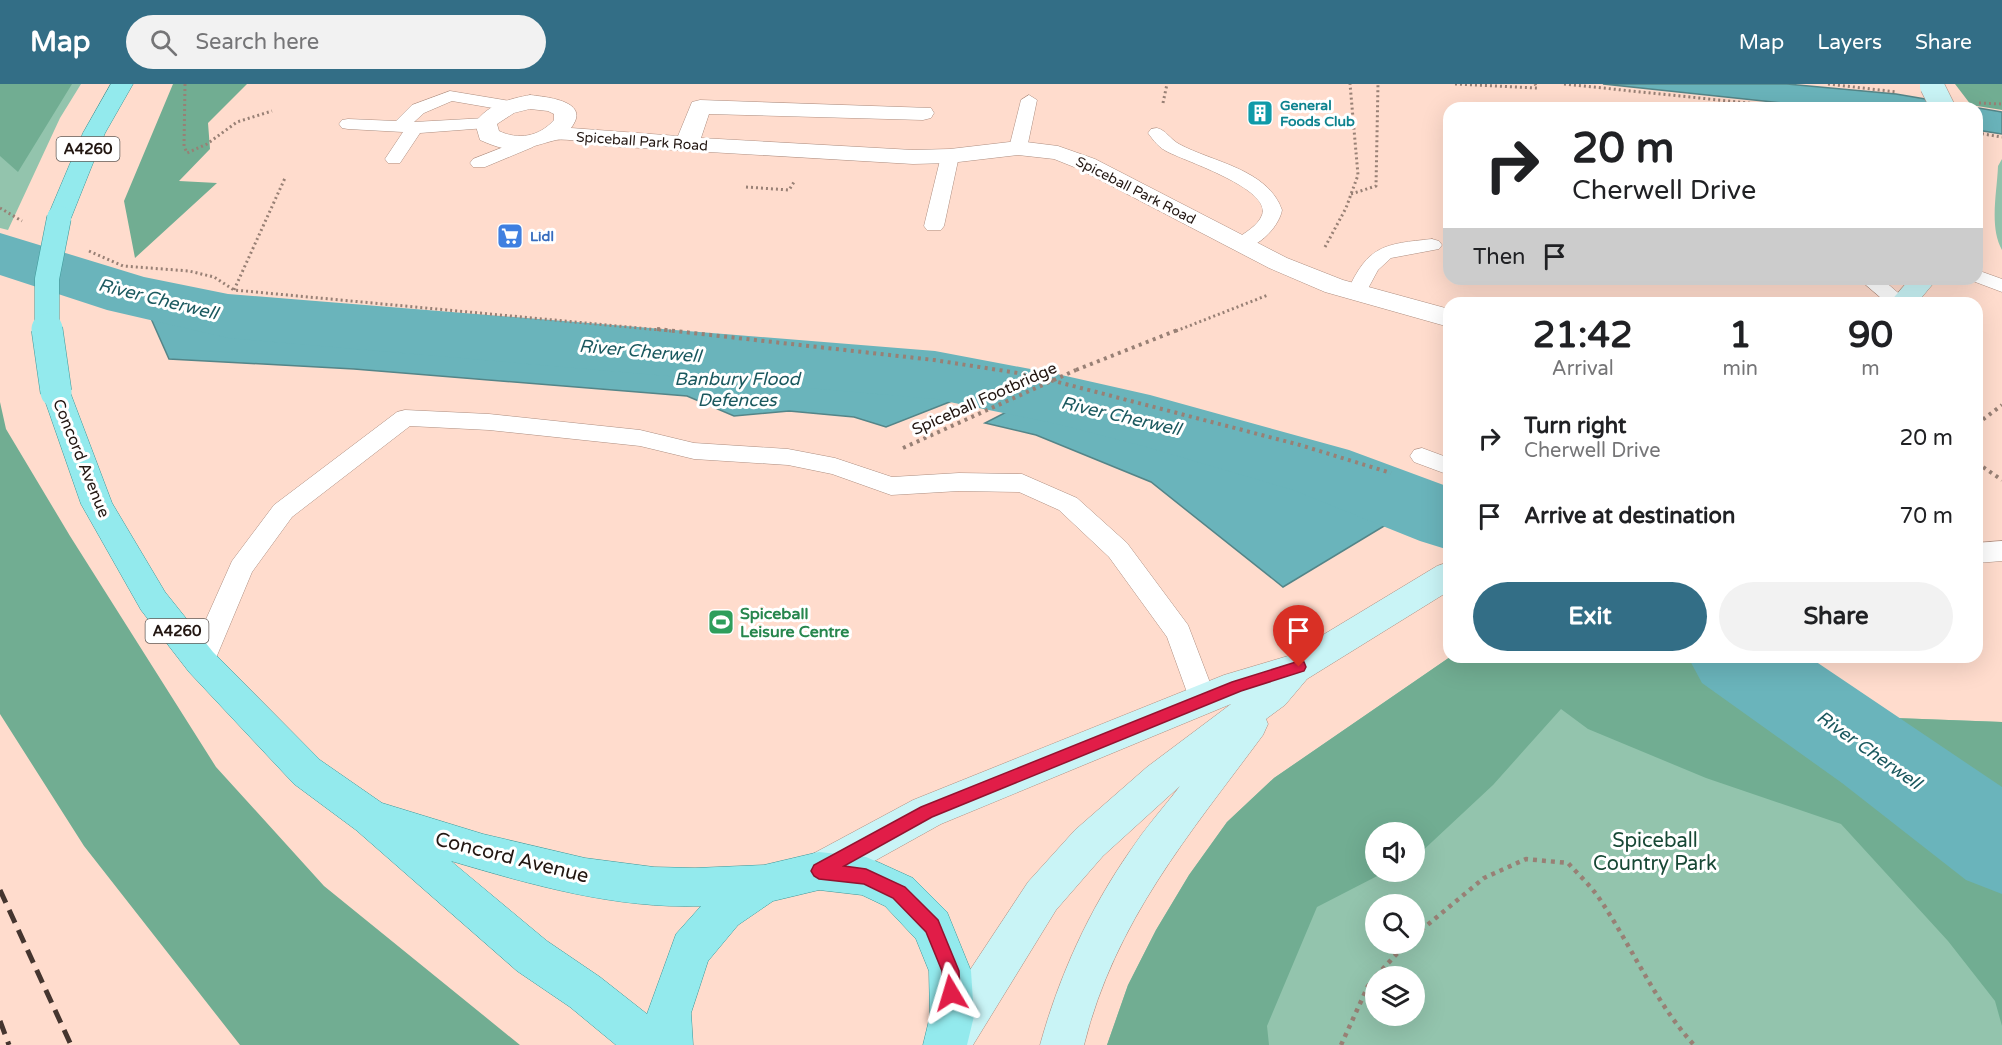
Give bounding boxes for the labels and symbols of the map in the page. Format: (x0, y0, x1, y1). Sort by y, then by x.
place label: General Foods Club (1280, 97, 1355, 130)
building icon: General Foods Club (1245, 98, 1275, 128)
street label: Spiceball Park Road (575, 128, 708, 155)
road number: A4260 (56, 137, 119, 161)
street label: Spiceball Park Road (1073, 153, 1199, 228)
supermarket icon: Lidl (495, 221, 525, 251)
place label: Lidl (530, 228, 554, 245)
water label: River Cherwell (96, 274, 222, 325)
water label: River Cherwell (578, 335, 704, 368)
street label: Spiceball Footbridge (909, 358, 1060, 440)
water label: Banbury Flood Defences (674, 368, 802, 411)
water label: River Cherwell (1059, 392, 1186, 441)
street label: Concord Avenue (48, 396, 114, 521)
place label: Spiceball Leisure Centre (740, 604, 849, 642)
pin (1273, 605, 1324, 667)
sports icon: Spiceball Leisure Centre (706, 607, 736, 637)
road number: A4260 (146, 619, 208, 643)
water label: River Cherwell (1813, 706, 1927, 796)
street label: Concord Avenue (432, 827, 591, 889)
park label: Spiceball Country Park (1593, 829, 1717, 876)
position arrow (919, 961, 983, 1025)

